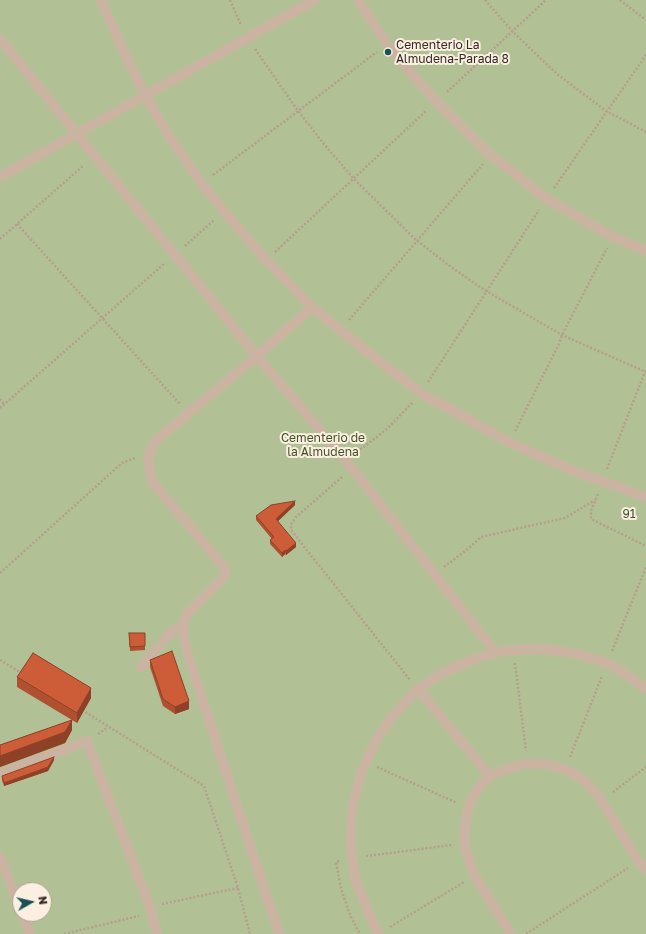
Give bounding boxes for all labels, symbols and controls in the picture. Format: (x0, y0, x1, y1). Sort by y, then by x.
place label: Cementerio La Almudena-Parada 8 (396, 38, 509, 66)
marker: Cementerio La Almudena-Parada 8 (383, 47, 393, 57)
park label: Cementerio de la Almudena (281, 431, 365, 459)
park label: 91 (622, 507, 636, 521)
north arrow (12, 882, 52, 922)
text: N (36, 895, 50, 905)

